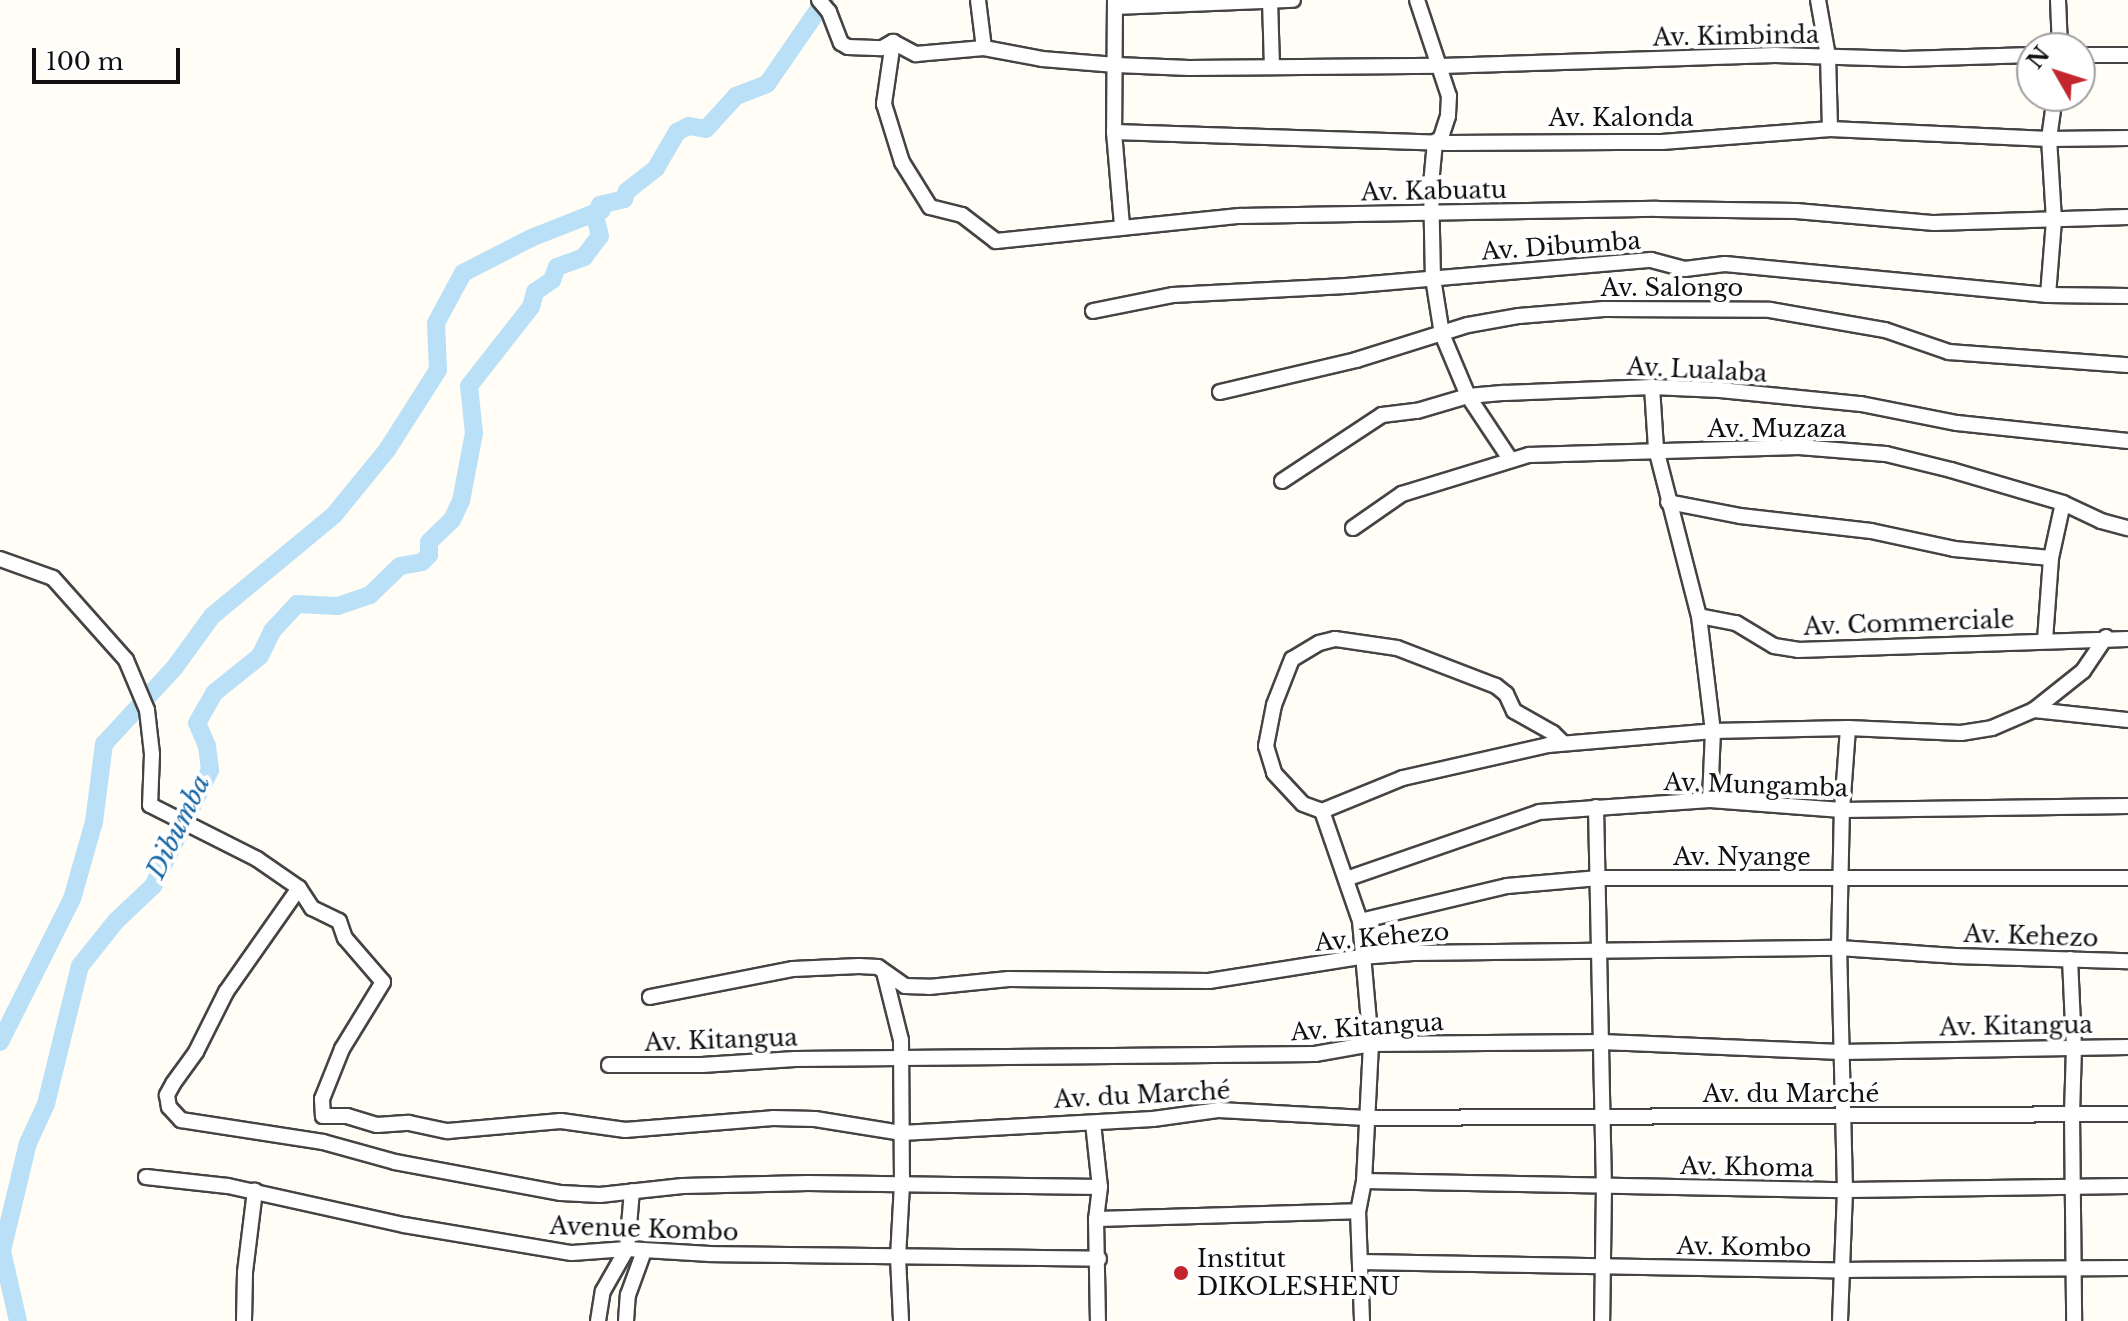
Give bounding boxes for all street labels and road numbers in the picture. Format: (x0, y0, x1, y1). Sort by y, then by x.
street label: Av. Kimbinda (1653, 20, 1819, 52)
street label: Av. Kalonda (1548, 104, 1694, 132)
street label: Av. Kabuatu (1361, 175, 1507, 207)
street label: Av. Dibumba (1480, 226, 1642, 266)
street label: Av. Salongo (1601, 274, 1743, 302)
street label: Av. Lualaba (1626, 352, 1768, 388)
street label: Av. Muzaza (1708, 415, 1846, 443)
street label: Av. Commerciale (1803, 605, 2015, 641)
street label: Av. Mungamba (1663, 767, 1849, 803)
street label: Av. Nyange (1673, 843, 1811, 871)
street label: Av. Kehezo (1314, 917, 1450, 957)
street label: Av. Kehezo (1963, 919, 2099, 953)
street label: Av. Kitangua (1290, 1007, 1444, 1047)
street label: Av. Kitangua (1939, 1010, 2093, 1042)
street label: Av. Kitangua (644, 1023, 798, 1057)
street label: Av. du Marché (1053, 1076, 1231, 1114)
street label: Av. du Marché (1703, 1080, 1879, 1108)
street label: Av. Khoma (1680, 1151, 1814, 1183)
street label: Avenue Kombo (549, 1211, 739, 1247)
street label: Av. Kombo (1676, 1231, 1812, 1263)

